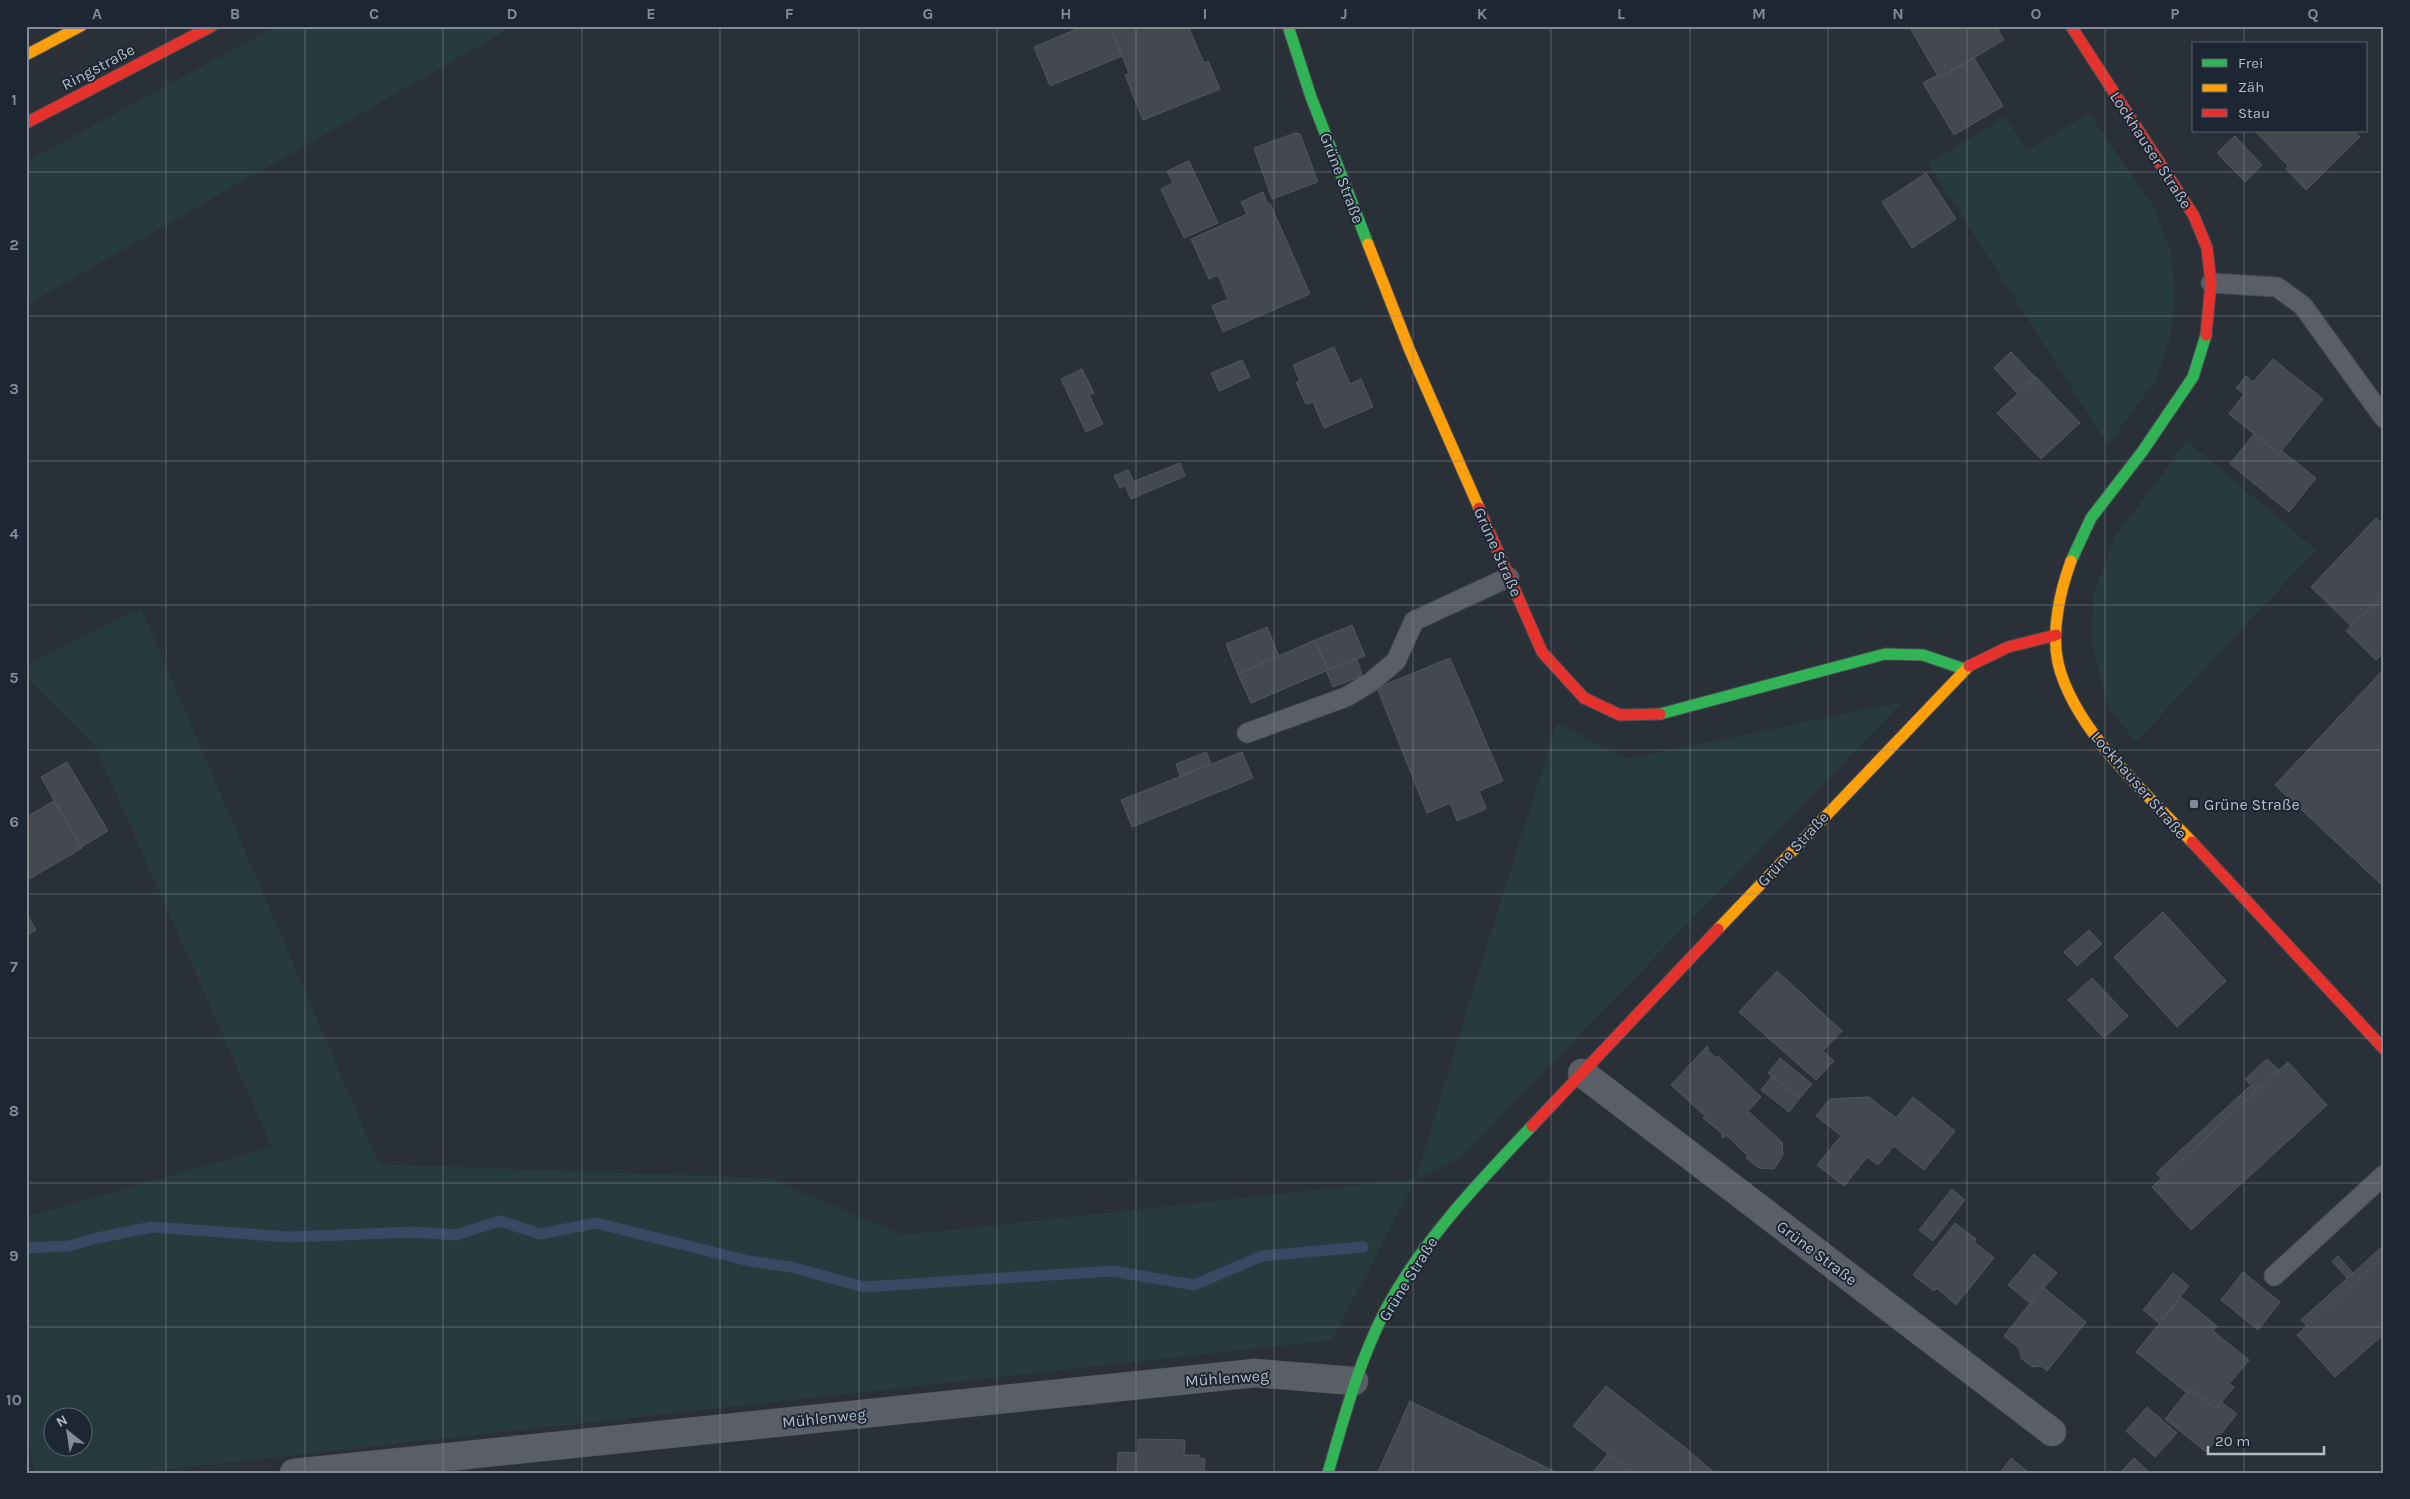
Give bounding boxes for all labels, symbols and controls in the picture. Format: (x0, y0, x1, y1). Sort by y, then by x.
text: A (92, 4, 102, 23)
text: B (230, 4, 240, 23)
text: C (369, 4, 379, 23)
text: D (507, 4, 518, 23)
text: E (646, 4, 656, 23)
text: F (785, 4, 794, 23)
text: G (923, 4, 933, 23)
text: H (1060, 4, 1072, 23)
text: I (1203, 4, 1207, 23)
text: J (1340, 4, 1348, 23)
text: K (1477, 4, 1488, 23)
text: L (1617, 4, 1625, 23)
text: M (1752, 4, 1766, 23)
text: N (1892, 4, 1904, 23)
text: O (2031, 4, 2042, 23)
text: P (2170, 4, 2180, 23)
text: Q (2308, 4, 2319, 23)
street label: Ringstraße (58, 40, 138, 94)
legend (2192, 42, 2368, 132)
text: Frei (2238, 54, 2263, 72)
text: Zäh (2238, 78, 2264, 96)
street label: Lockhauser Straße (2106, 88, 2196, 212)
text: 1 (11, 90, 17, 109)
text: Stau (2238, 104, 2270, 122)
street label: Grüne Straße (1316, 130, 1368, 226)
text: 2 (9, 235, 19, 254)
text: 3 (9, 379, 19, 398)
street label: Grüne Straße (1470, 504, 1526, 600)
text: 4 (9, 524, 19, 543)
text: 5 (9, 668, 19, 687)
street label: Lockhauser Straße (2087, 727, 2191, 843)
place label: Grüne Straße (2204, 795, 2300, 814)
marker: Grüne Straße (2188, 798, 2200, 810)
street label: Grüne Straße (1753, 808, 1833, 890)
text: 6 (9, 812, 19, 831)
text: 7 (10, 957, 18, 976)
text: 8 (9, 1101, 19, 1120)
street label: Grüne Straße (1773, 1217, 1861, 1289)
street label: Grüne Straße (1375, 1233, 1441, 1325)
text: 9 (9, 1246, 19, 1265)
street label: Mühlenweg (1184, 1366, 1270, 1390)
text: 10 (6, 1390, 22, 1409)
street label: Mühlenweg (781, 1404, 867, 1432)
north arrow (42, 1406, 92, 1456)
text: N (53, 1411, 70, 1431)
scale bar (2208, 1424, 2324, 1456)
text: 20 m (2215, 1432, 2250, 1450)

